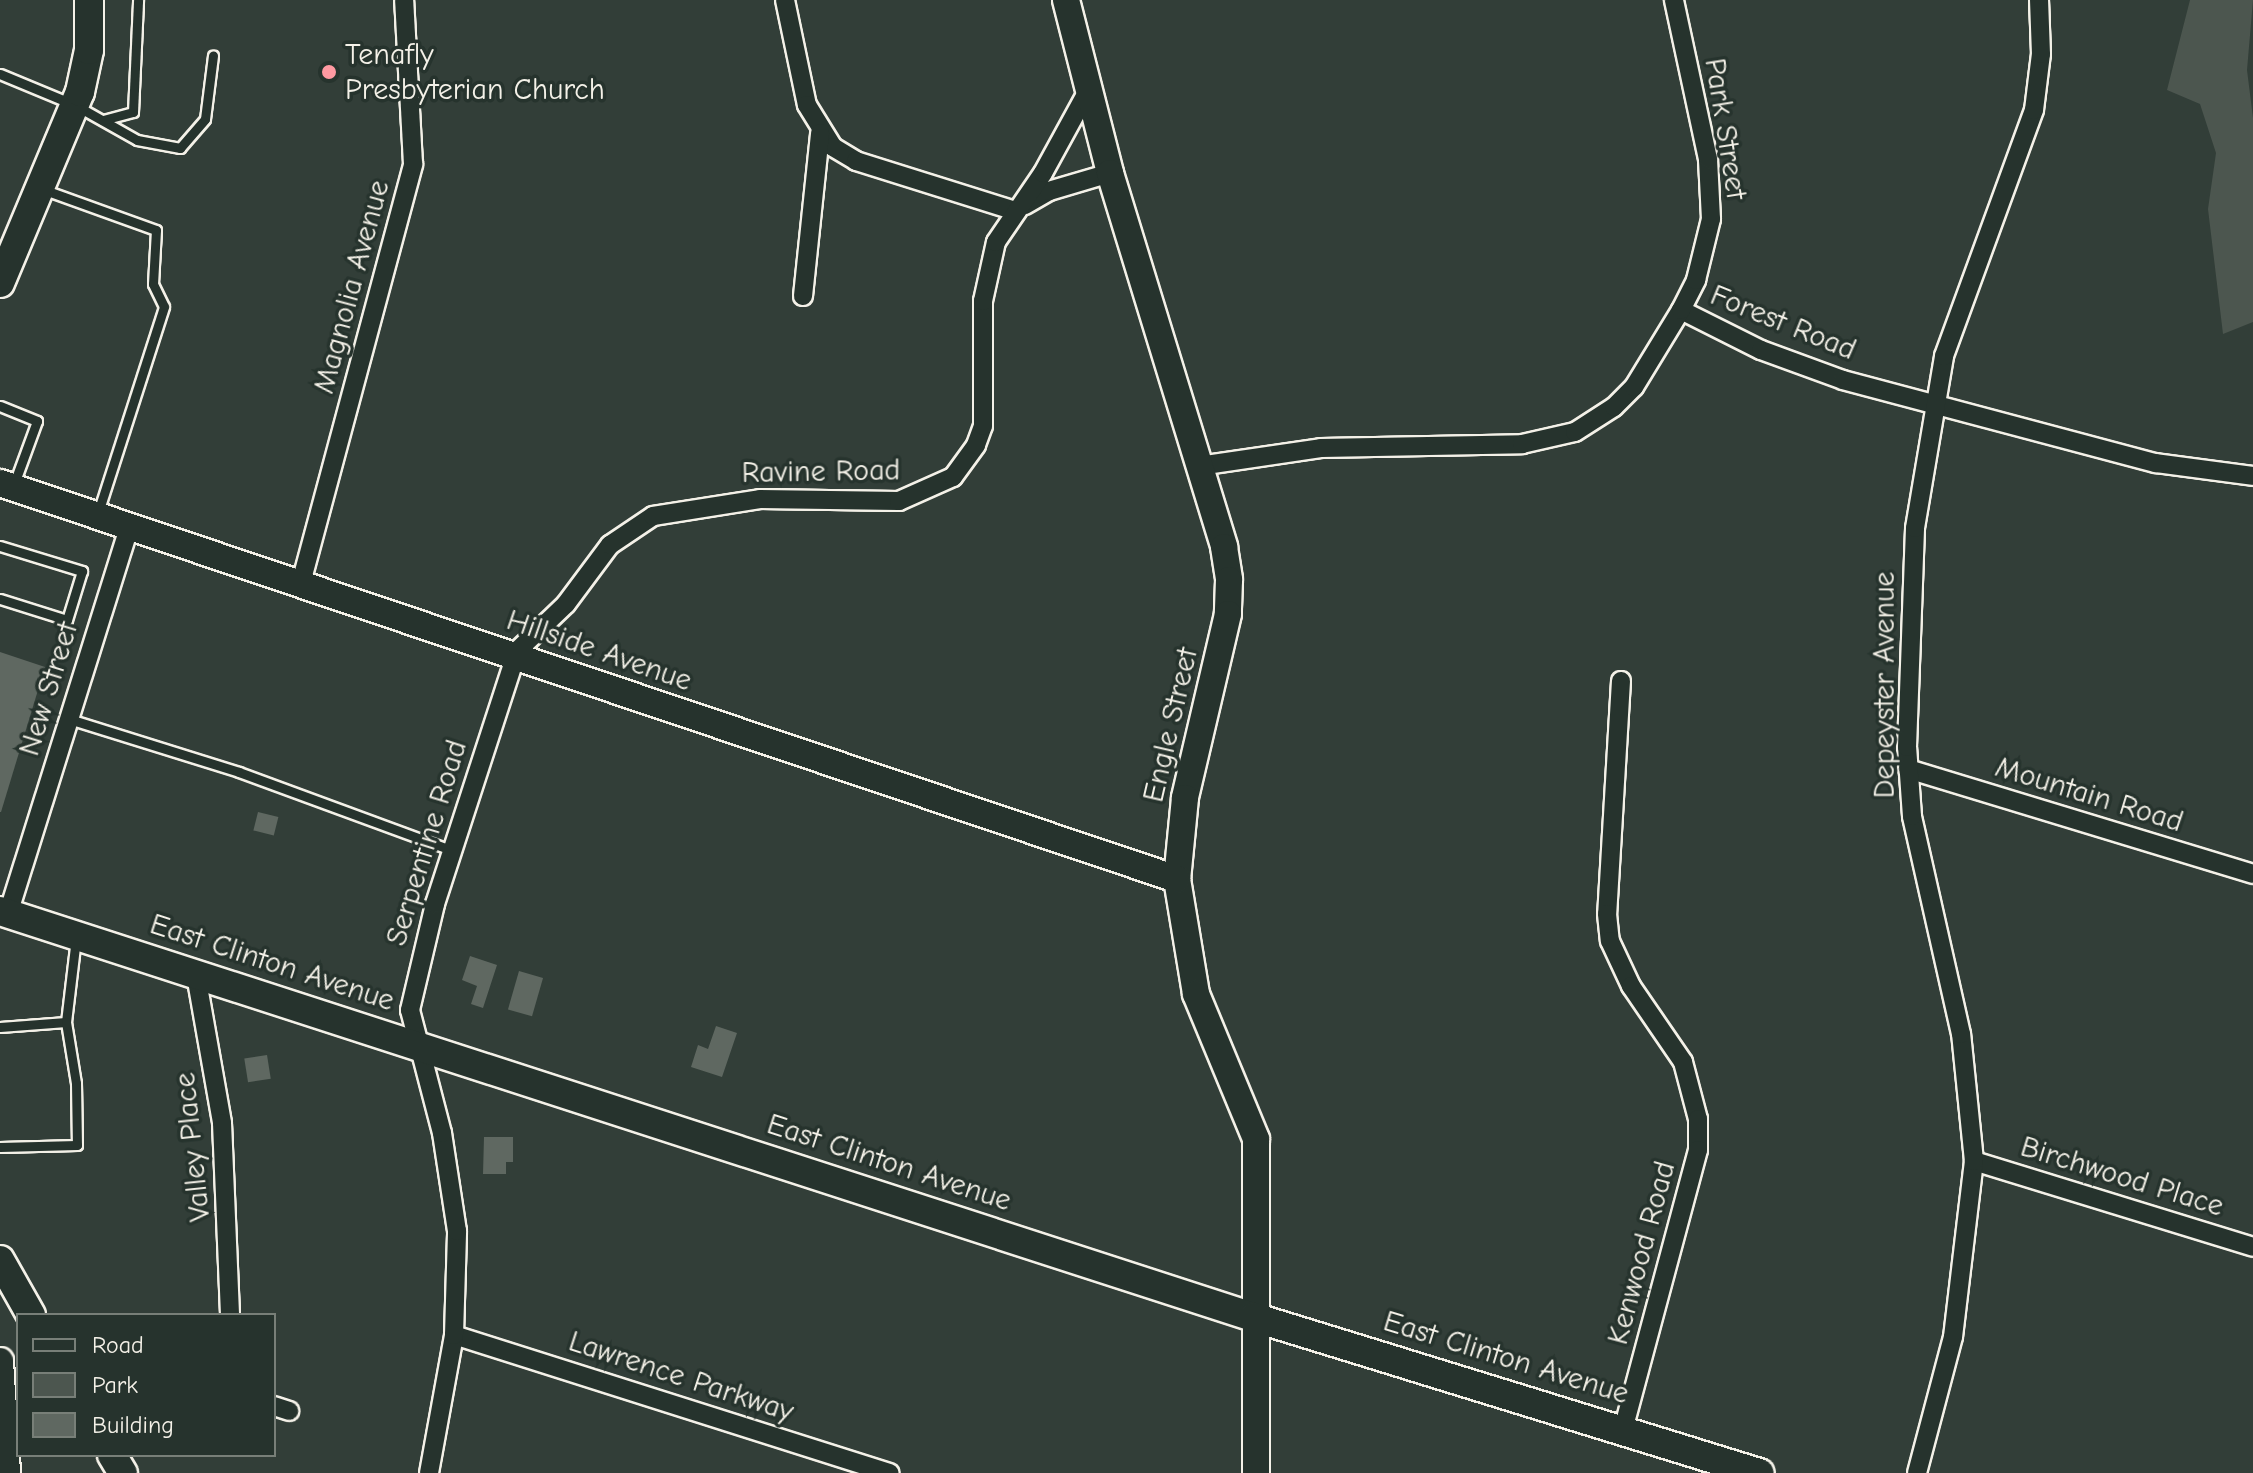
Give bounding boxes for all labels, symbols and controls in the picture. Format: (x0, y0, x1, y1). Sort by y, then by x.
place label: Tenafly Presbyterian Church (345, 37, 605, 108)
street label: Park Street (1696, 56, 1754, 202)
marker: Tenafly Presbyterian Church (320, 63, 338, 81)
street label: Magnolia Avenue (306, 176, 398, 398)
street label: Forest Road (1705, 278, 1861, 368)
street label: Ravine Road (741, 453, 901, 491)
street label: Depeyster Avenue (1867, 572, 1903, 798)
street label: Hillside Avenue (502, 603, 696, 699)
street label: New Street (12, 618, 86, 760)
street label: Engle Street (1136, 644, 1206, 806)
street label: Serpentine Road (379, 736, 475, 950)
street label: Mountain Road (1991, 749, 2187, 841)
street label: East Clinton Avenue (145, 907, 399, 1019)
street label: Valley Place (167, 1071, 219, 1223)
street label: East Clinton Avenue (762, 1107, 1016, 1219)
street label: Birchwood Place (2016, 1129, 2228, 1225)
street label: Kenwood Road (1600, 1157, 1684, 1349)
street label: East Clinton Avenue (1379, 1304, 1633, 1412)
legend (16, 1313, 276, 1457)
street label: Lawrence Parkway (564, 1324, 798, 1430)
text: Road (92, 1331, 144, 1359)
text: Park (92, 1371, 138, 1399)
text: Building (92, 1411, 174, 1439)

